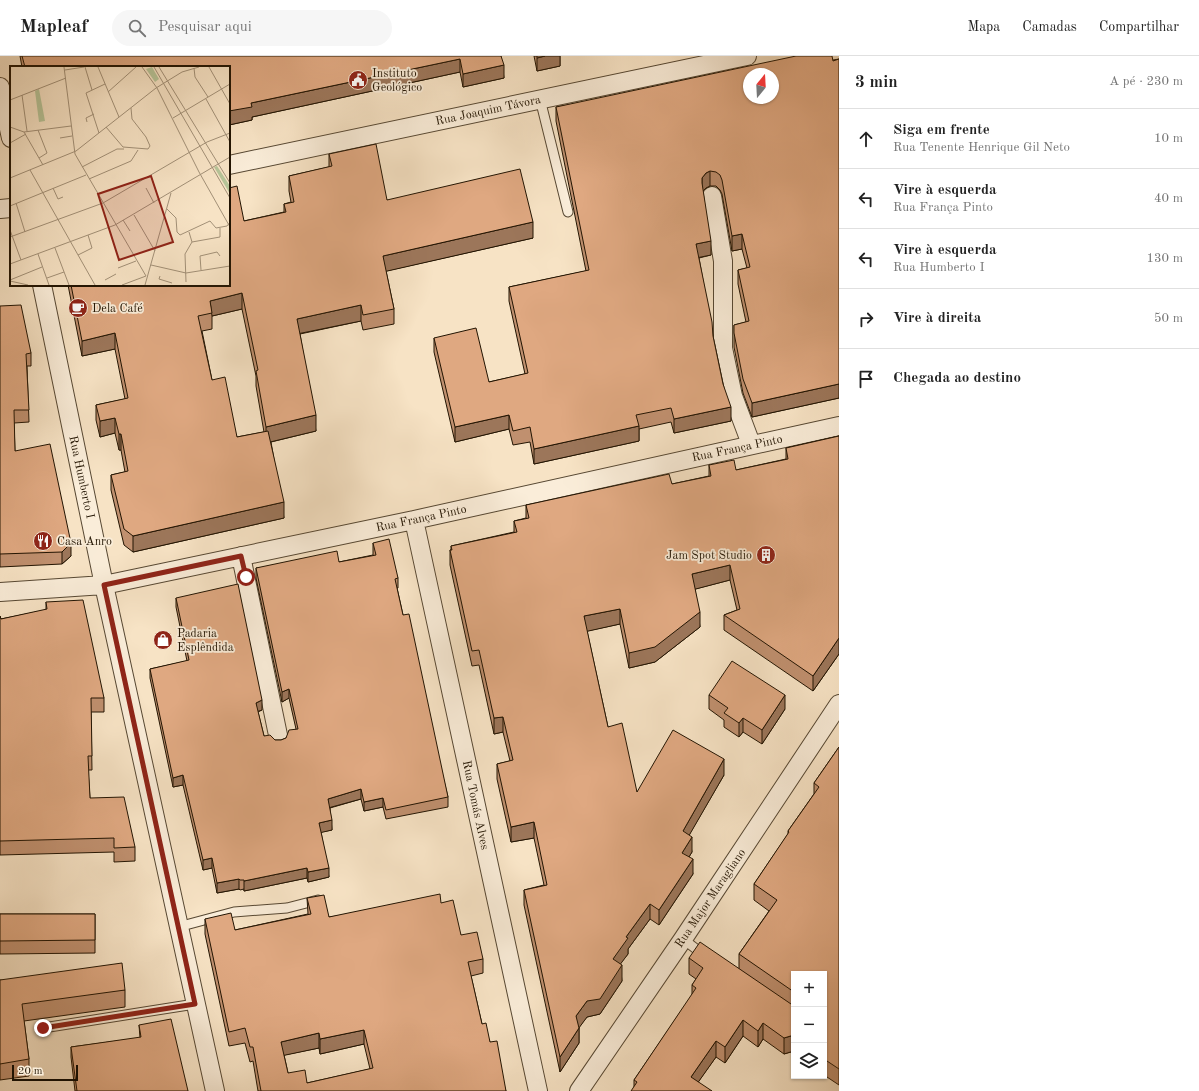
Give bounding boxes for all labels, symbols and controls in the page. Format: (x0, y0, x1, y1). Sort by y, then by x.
search box (112, 10, 392, 46)
icon: search (126, 17, 148, 39)
text: Mapleaf (20, 18, 88, 37)
text: Pesquisar aqui (158, 20, 252, 35)
text: Mapa (967, 20, 1000, 34)
text: Camadas (1022, 20, 1077, 34)
text: Compartilhar (1099, 20, 1179, 34)
inset map (10, 66, 230, 286)
place label: Instituto Geológico (372, 68, 422, 94)
north arrow (743, 68, 779, 104)
public building icon: Instituto Geológico (347, 69, 369, 91)
text: 3 min (855, 74, 898, 91)
text: A pé · 230 m (1109, 75, 1183, 88)
street label: Rua Joaquim Távora (434, 94, 542, 128)
text: Siga em frente (893, 123, 990, 138)
icon: ahead (855, 128, 877, 150)
text: 10 m (1154, 132, 1183, 145)
text: Rua Tenente Henrique Gil Neto (893, 141, 1070, 154)
text: Vire à esquerda (893, 183, 997, 198)
icon: left (855, 188, 877, 210)
text: 40 m (1154, 192, 1183, 205)
text: Rua França Pinto (893, 201, 993, 214)
text: Vire à esquerda (893, 243, 997, 258)
icon: left (855, 248, 877, 270)
text: 130 m (1146, 252, 1183, 265)
text: Rua Humberto I (893, 261, 985, 274)
cafe icon: Dela Café (67, 297, 89, 319)
place label: Dela Café (92, 303, 143, 315)
icon: right (855, 308, 877, 330)
text: Vire à direita (893, 311, 981, 326)
text: 50 m (1154, 312, 1183, 325)
icon: arrive (855, 368, 877, 390)
text: Chegada ao destino (893, 371, 1021, 386)
street label: Rua França Pinto (691, 434, 784, 464)
street label: Rua Humberto I (66, 435, 96, 520)
street label: Rua França Pinto (375, 504, 468, 534)
restaurant icon: Casa Anro (32, 530, 54, 552)
place label: Casa Anro (57, 536, 112, 548)
building icon: Jam Spot Studio (755, 544, 777, 566)
place label: Jam Spot Studio (666, 550, 752, 562)
route start (237, 568, 255, 586)
place label: Padaria Esplêndida (177, 628, 234, 654)
shop icon: Padaria Esplêndida (152, 629, 174, 651)
street label: Rua Tomás Alves (460, 759, 490, 851)
street label: Rua Major Maragliano (673, 847, 748, 950)
map controls (791, 971, 827, 1079)
button: + (791, 971, 827, 1007)
button: − (791, 1007, 827, 1043)
route end (34, 1019, 52, 1037)
button: layers (791, 1043, 827, 1079)
scale bar (12, 1063, 78, 1082)
text: 20 m (18, 1066, 43, 1077)

